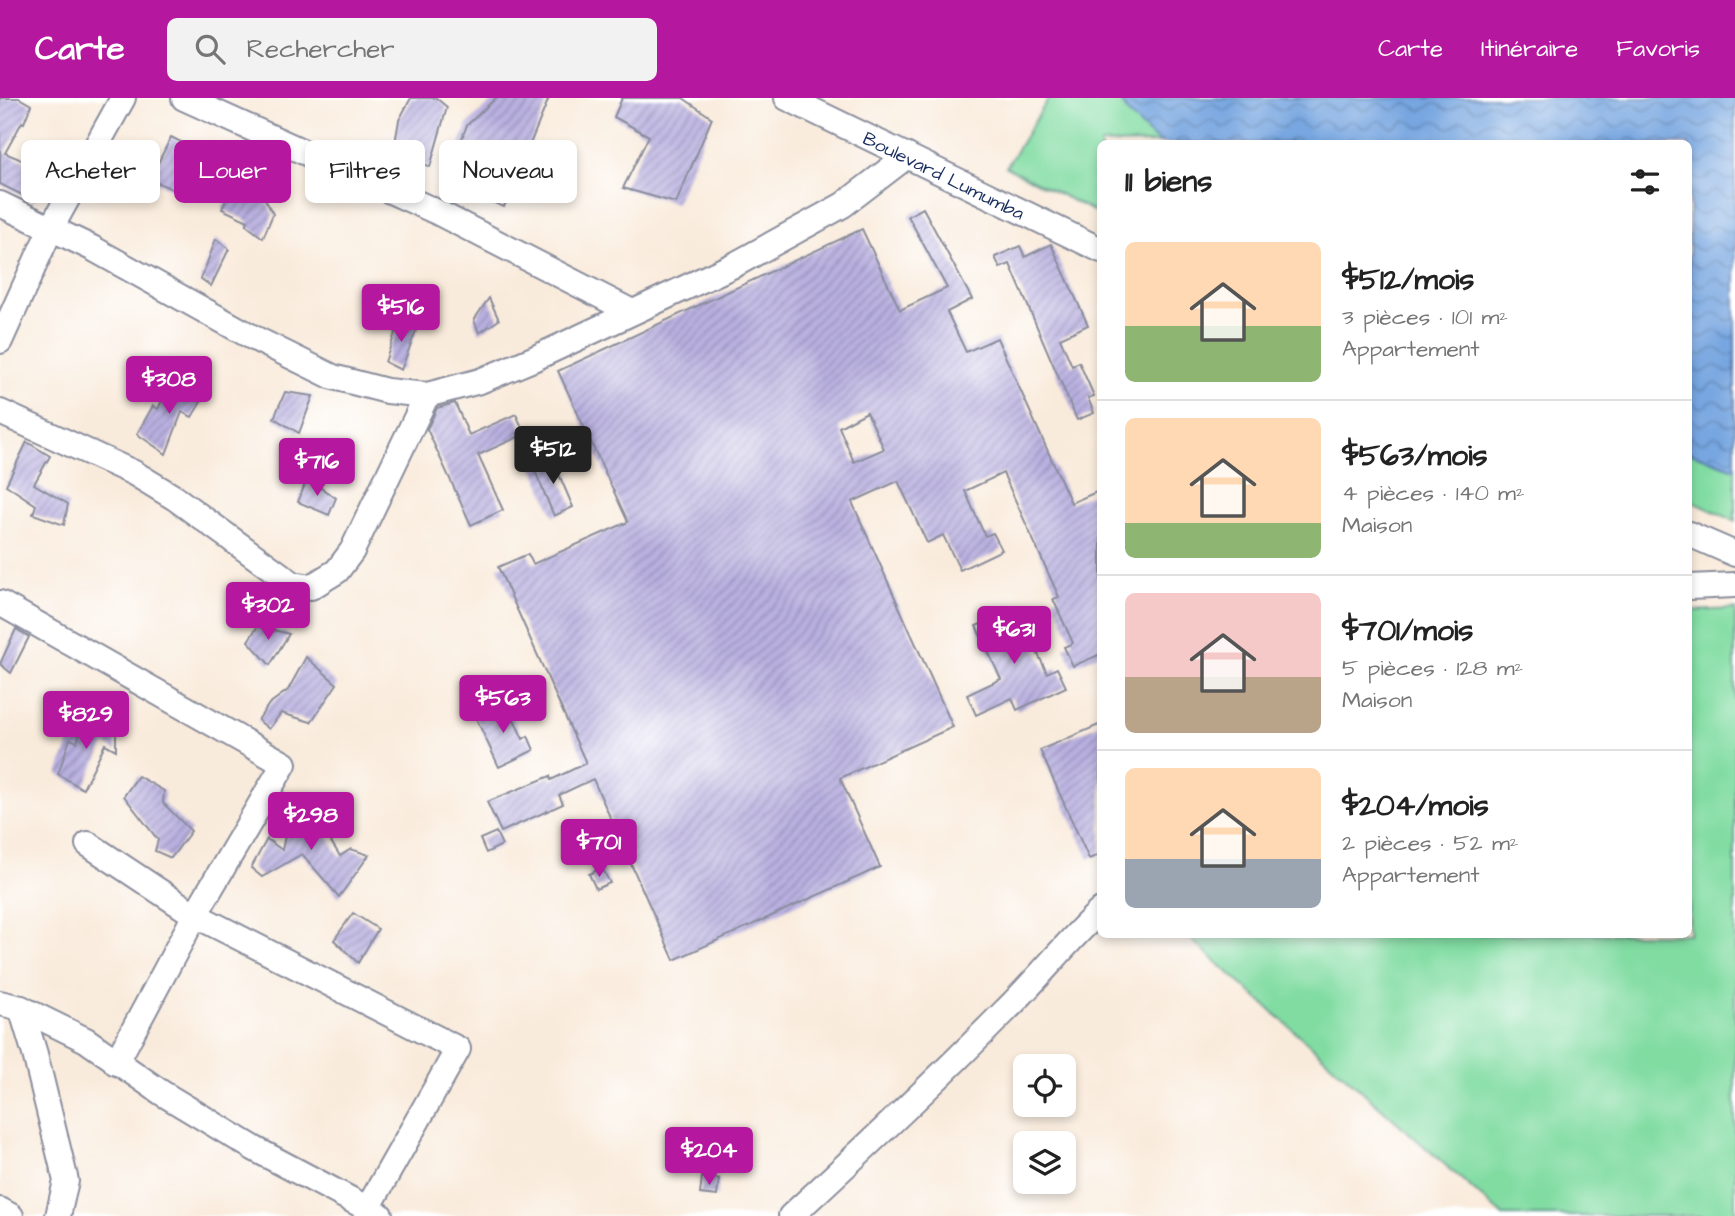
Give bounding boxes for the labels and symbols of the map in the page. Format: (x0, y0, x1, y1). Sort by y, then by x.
street label: Boulevard Lumumba (858, 125, 1029, 227)
pin: $516 (360, 285, 442, 344)
pin: $308 (128, 356, 210, 416)
pin: $512 (512, 426, 594, 486)
pin: $716 (276, 438, 358, 498)
pin: $302 (227, 582, 309, 642)
pin: $631 (973, 606, 1055, 666)
pin: $563 (462, 676, 544, 735)
pin: $829 (45, 692, 127, 751)
pin: $298 (270, 792, 352, 852)
pin: $701 (558, 820, 640, 879)
pin: $204 (668, 1128, 750, 1187)

